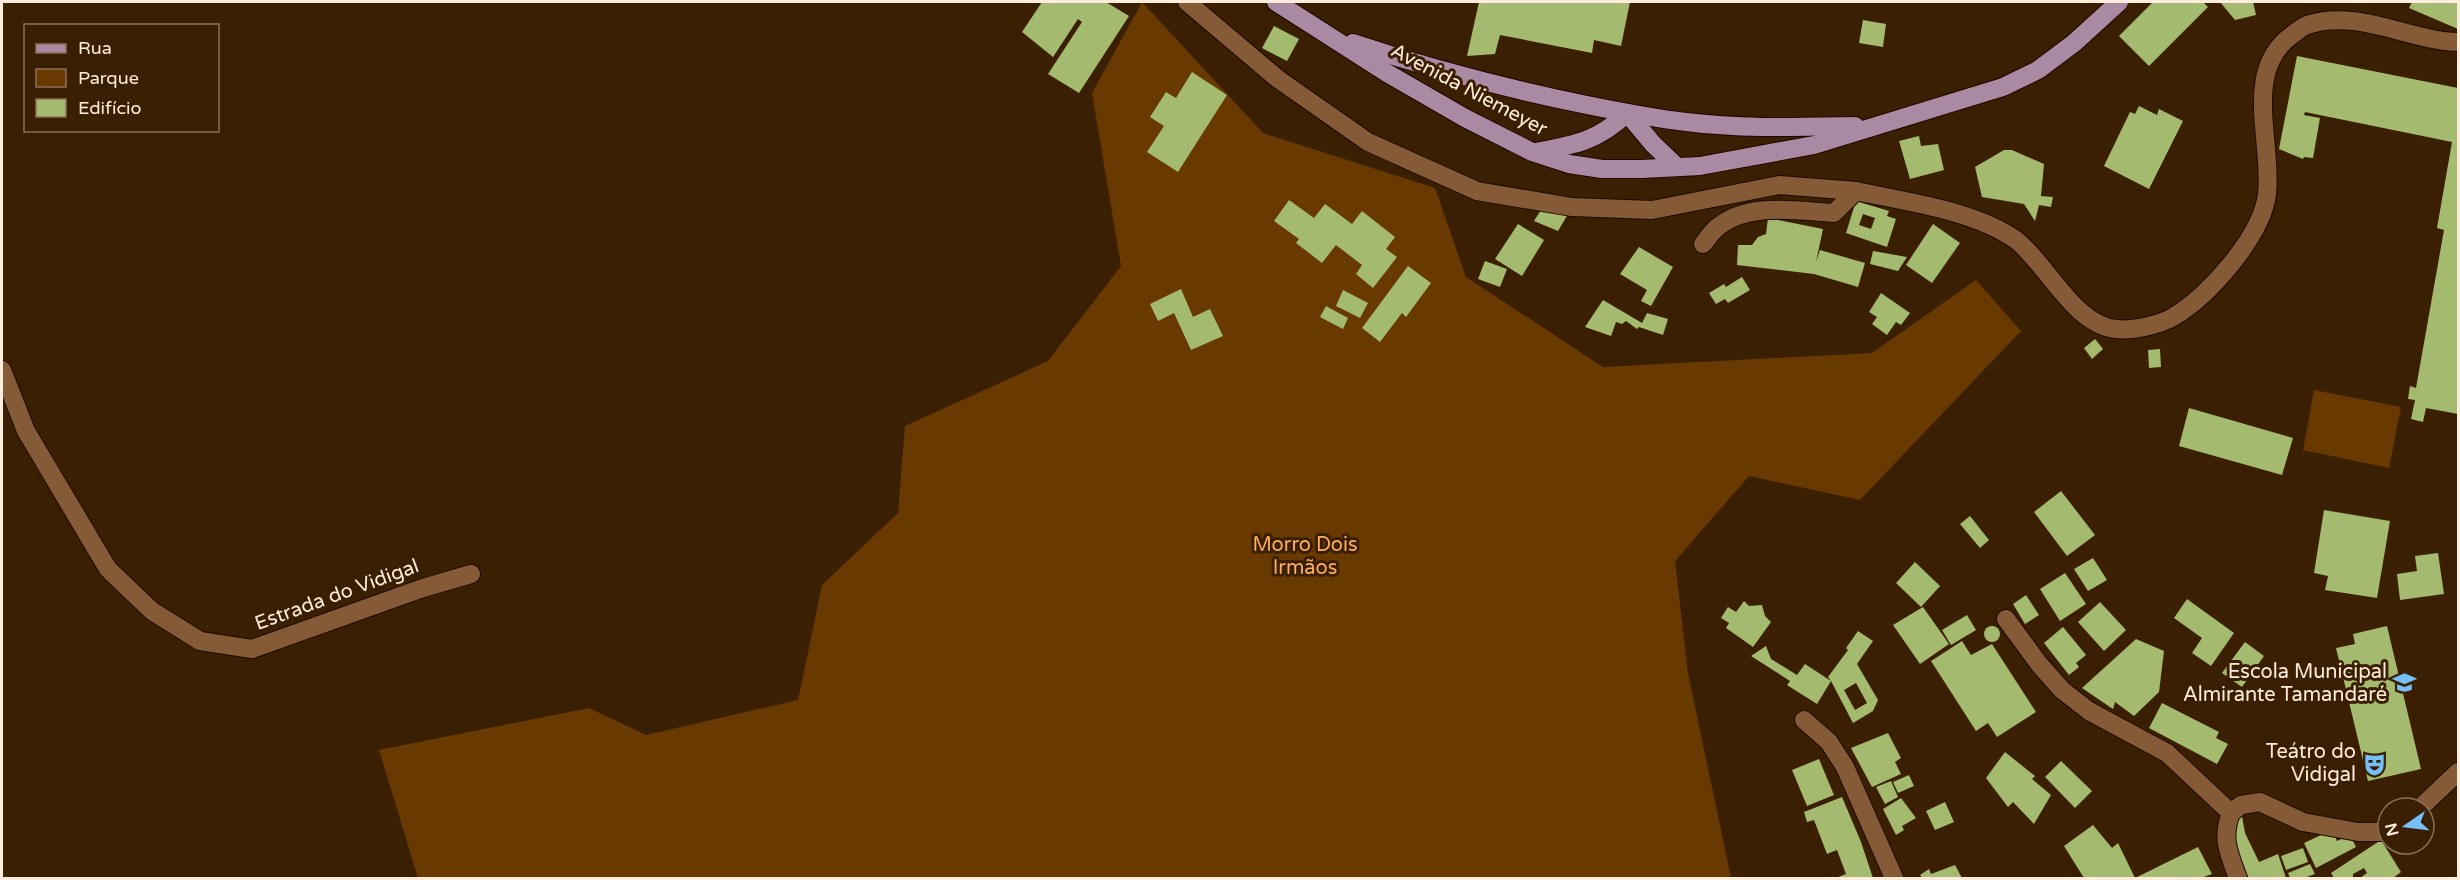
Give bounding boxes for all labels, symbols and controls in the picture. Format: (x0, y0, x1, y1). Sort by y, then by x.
legend (24, 24, 219, 132)
text: Rua (78, 37, 112, 59)
street label: Avenida Niemeyer (1387, 39, 1552, 141)
text: Parque (78, 67, 139, 89)
text: Edifício (78, 97, 142, 119)
park label: Morro Dois Irmãos (1253, 533, 1357, 580)
street label: Estrada do Vidigal (252, 554, 422, 636)
place label: Escola Municipal Almirante Tamandaré (2183, 660, 2387, 707)
school or university icon: Escola Municipal Almirante Tamandaré (2392, 670, 2418, 696)
place label: Teátro do Vidigal (2266, 740, 2356, 787)
theatre icon: Teátro do Vidigal (2361, 751, 2387, 777)
north arrow (2376, 796, 2436, 856)
text: N (2381, 821, 2404, 838)

